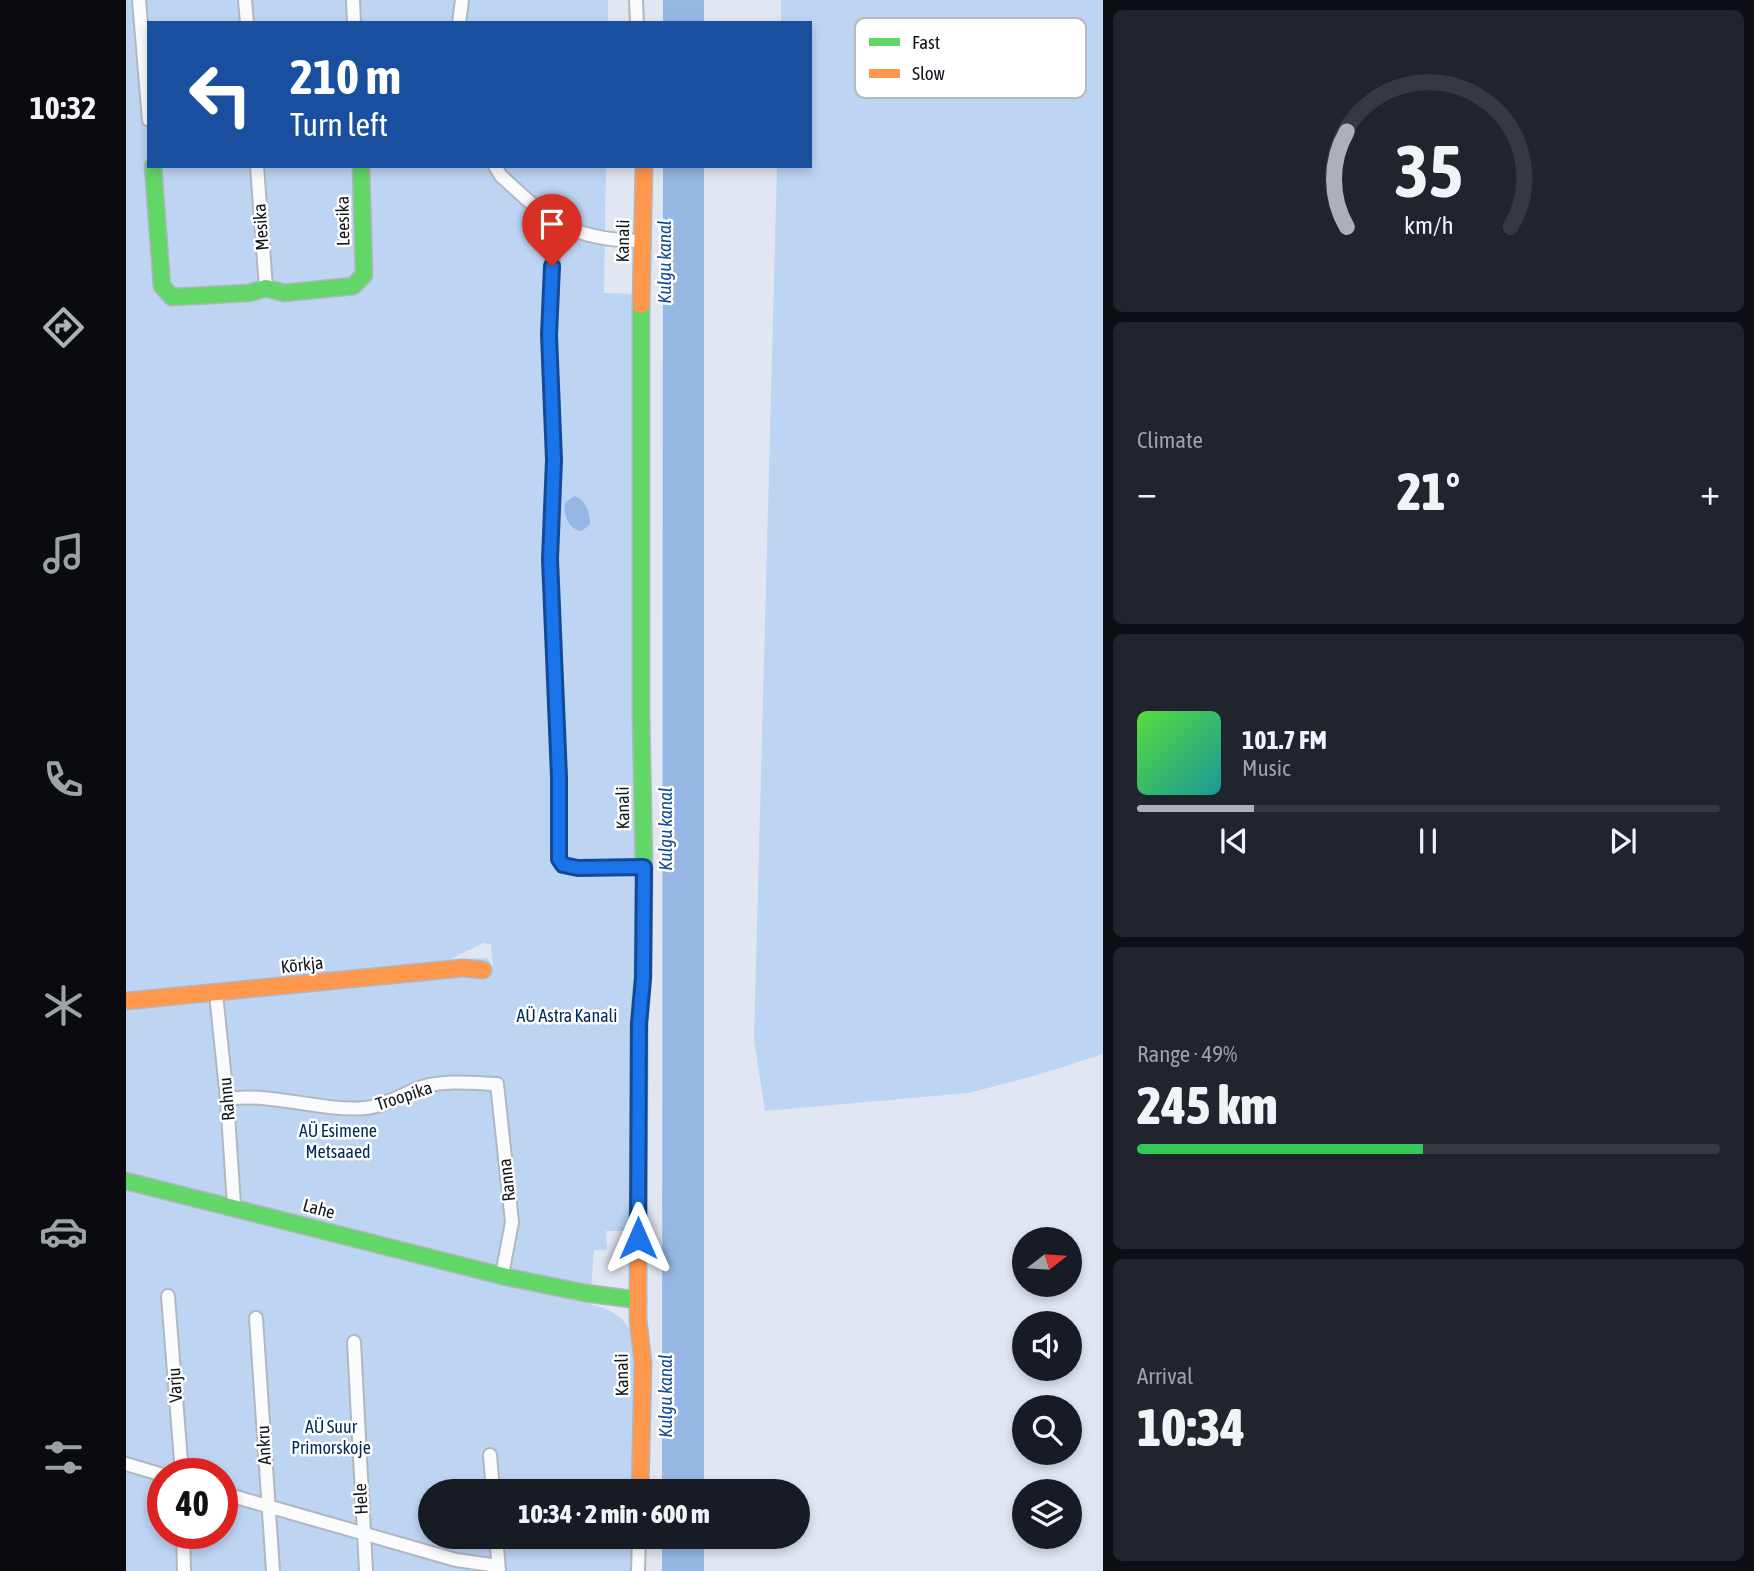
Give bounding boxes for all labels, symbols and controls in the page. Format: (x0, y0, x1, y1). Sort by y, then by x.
legend (855, 18, 1086, 98)
text: Fast (912, 31, 940, 53)
text: 210 m (290, 48, 401, 104)
icon: left (175, 49, 266, 140)
text: Slow (912, 62, 946, 84)
text: 10:32 (30, 89, 96, 126)
text: Turn left (290, 106, 388, 143)
text: 35 (1394, 129, 1463, 212)
pin (522, 194, 582, 266)
street label: Leesika (332, 196, 353, 246)
street label: Mesika (248, 203, 273, 251)
icon: arrive (533, 205, 571, 243)
text: km/h (1404, 211, 1453, 239)
street label: Kanali (612, 219, 633, 263)
water label: Kulgu kanal (653, 220, 675, 304)
icon: directions (39, 303, 88, 352)
text: Climate (1137, 427, 1203, 453)
text: 21° (1397, 461, 1460, 521)
text: − (1137, 470, 1157, 513)
text: + (1700, 470, 1720, 513)
icon: music (39, 529, 88, 578)
text: 101.7 FM (1242, 725, 1327, 755)
icon: phone (39, 755, 88, 804)
text: Music (1242, 755, 1290, 781)
street label: Kanali (612, 786, 633, 830)
water label: Kulgu kanal (654, 787, 676, 871)
icon: previous (1215, 822, 1253, 860)
icon: pause (1409, 822, 1447, 860)
icon: next (1604, 822, 1642, 860)
street label: Kõrkja (280, 952, 324, 977)
icon: climate (39, 981, 88, 1030)
park label: AÜ Astra Kanali (517, 1005, 617, 1026)
text: Range · 49% (1137, 1041, 1237, 1067)
text: 245 km (1137, 1075, 1278, 1135)
street label: Rahnu (214, 1076, 239, 1122)
street label: Troopika (373, 1077, 435, 1114)
park label: AÜ Esimene Metsaaed (299, 1120, 377, 1162)
street label: Ranna (494, 1157, 519, 1203)
street label: Lahe (301, 1194, 337, 1223)
position arrow (601, 1201, 675, 1275)
icon: car (39, 1207, 88, 1256)
north arrow (1012, 1227, 1082, 1297)
map controls (1012, 1227, 1082, 1549)
button: sound (1012, 1311, 1082, 1381)
street label: Kanali (611, 1353, 632, 1397)
water label: Kulgu kanal (654, 1354, 676, 1438)
text: Arrival (1137, 1363, 1193, 1389)
street label: Varju (163, 1367, 186, 1403)
button: search (1012, 1395, 1082, 1465)
text: 10:34 (1137, 1397, 1245, 1457)
park label: AÜ Suur Primorskoje (291, 1416, 371, 1458)
street label: Ankru (252, 1425, 275, 1465)
icon: filters (39, 1433, 88, 1482)
speed limit sign: 40 (147, 1458, 238, 1549)
button: layers (1012, 1479, 1082, 1549)
street label: Hele (349, 1483, 372, 1515)
text: 10:34 · 2 min · 600 m (518, 1499, 710, 1529)

